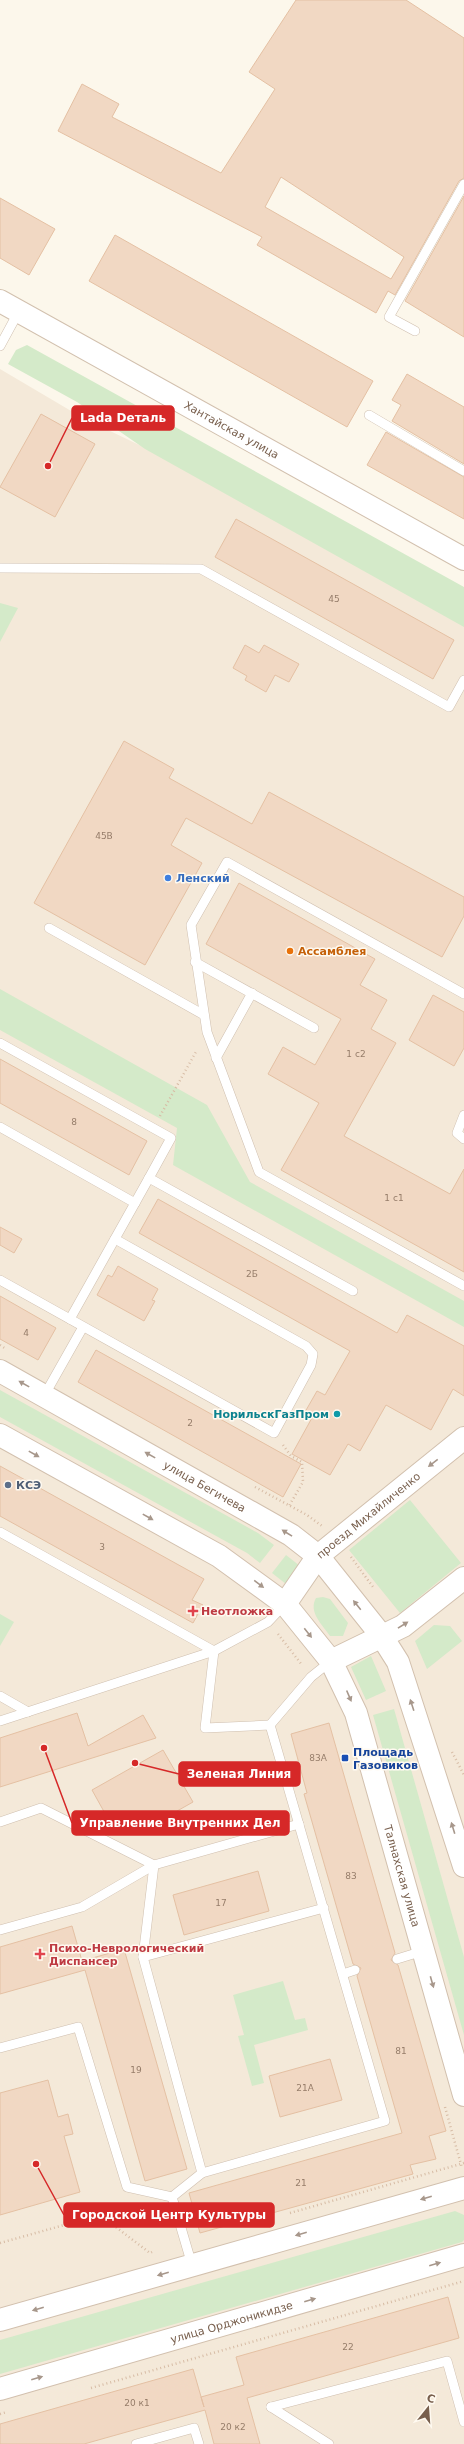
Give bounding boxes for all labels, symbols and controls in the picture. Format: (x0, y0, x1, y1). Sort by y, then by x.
street label: Хантайская улица (182, 398, 281, 461)
callout: Lada Dеталь (72, 406, 174, 430)
text: Lada Dеталь (80, 411, 166, 425)
house number: 45 (328, 594, 340, 604)
house number: 45В (95, 831, 113, 841)
place label: Ленский (176, 872, 230, 885)
marker: Ленский (163, 873, 173, 883)
place label: Ассамблея (298, 945, 366, 958)
marker: Ассамблея (285, 946, 295, 956)
house number: 1 с2 (346, 1049, 366, 1059)
house number: 8 (71, 1117, 77, 1127)
house number: 1 с1 (384, 1193, 404, 1203)
house number: 2Б (246, 1269, 258, 1279)
house number: 4 (23, 1328, 29, 1338)
one-way arrow (18, 1381, 30, 1388)
place label: НорильскГазПром (213, 1408, 329, 1421)
marker: НорильскГазПром (332, 1409, 342, 1419)
house number: 2 (187, 1418, 193, 1428)
one-way arrow (28, 1450, 40, 1457)
one-way arrow (144, 1451, 155, 1458)
street label: улица Бегичева (161, 1458, 248, 1515)
one-way arrow (428, 1458, 439, 1467)
street label: проезд Михайличенко (314, 1469, 423, 1561)
place label: КСЭ (16, 1479, 41, 1492)
marker: КСЭ (3, 1480, 13, 1490)
one-way arrow (142, 1513, 154, 1520)
one-way arrow (282, 1529, 292, 1537)
house number: 3 (99, 1542, 105, 1552)
one-way arrow (254, 1579, 264, 1587)
one-way arrow (352, 1599, 361, 1610)
place label: Неотложка (201, 1605, 273, 1618)
marker: Неотложка (188, 1606, 198, 1616)
one-way arrow (397, 1621, 409, 1628)
one-way arrow (304, 1627, 312, 1638)
one-way arrow (346, 1691, 352, 1703)
one-way arrow (409, 1699, 415, 1711)
place label: Площадь Газовиков (353, 1746, 418, 1772)
house number: 83А (309, 1753, 328, 1763)
marker: Площадь Газовиков (340, 1753, 350, 1763)
callout: Зеленая Линия (179, 1762, 300, 1786)
text: Зеленая Линия (187, 1767, 291, 1781)
callout: Управление Внутренних Дел (72, 1811, 289, 1835)
text: Управление Внутренних Дел (79, 1816, 281, 1830)
street label: Талнахская улица (381, 1822, 423, 1928)
one-way arrow (450, 1822, 456, 1834)
house number: 83 (345, 1871, 357, 1881)
house number: 17 (215, 1898, 227, 1908)
place label: Психо-Неврологический Диспансер (49, 1942, 204, 1968)
marker: Психо-Неврологический Диспансер (34, 1948, 46, 1960)
one-way arrow (429, 1976, 435, 1988)
house number: 81 (395, 2046, 407, 2056)
house number: 19 (130, 2065, 142, 2075)
house number: 21А (296, 2083, 315, 2093)
house number: 21 (295, 2178, 307, 2188)
one-way arrow (420, 2195, 432, 2201)
callout: Городской Центр Культуры (64, 2203, 274, 2227)
text: Городской Центр Культуры (72, 2208, 266, 2222)
one-way arrow (295, 2231, 307, 2237)
one-way arrow (430, 2261, 442, 2267)
one-way arrow (157, 2271, 169, 2277)
one-way arrow (305, 2297, 317, 2303)
street label: улица Орджоникидзе (169, 2298, 294, 2346)
one-way arrow (32, 2306, 44, 2312)
house number: 22 (342, 2342, 354, 2352)
one-way arrow (32, 2375, 44, 2381)
north arrow (408, 2388, 448, 2428)
text: С (425, 2392, 437, 2406)
house number: 20 к1 (124, 2398, 150, 2408)
house number: 20 к2 (220, 2422, 246, 2432)

